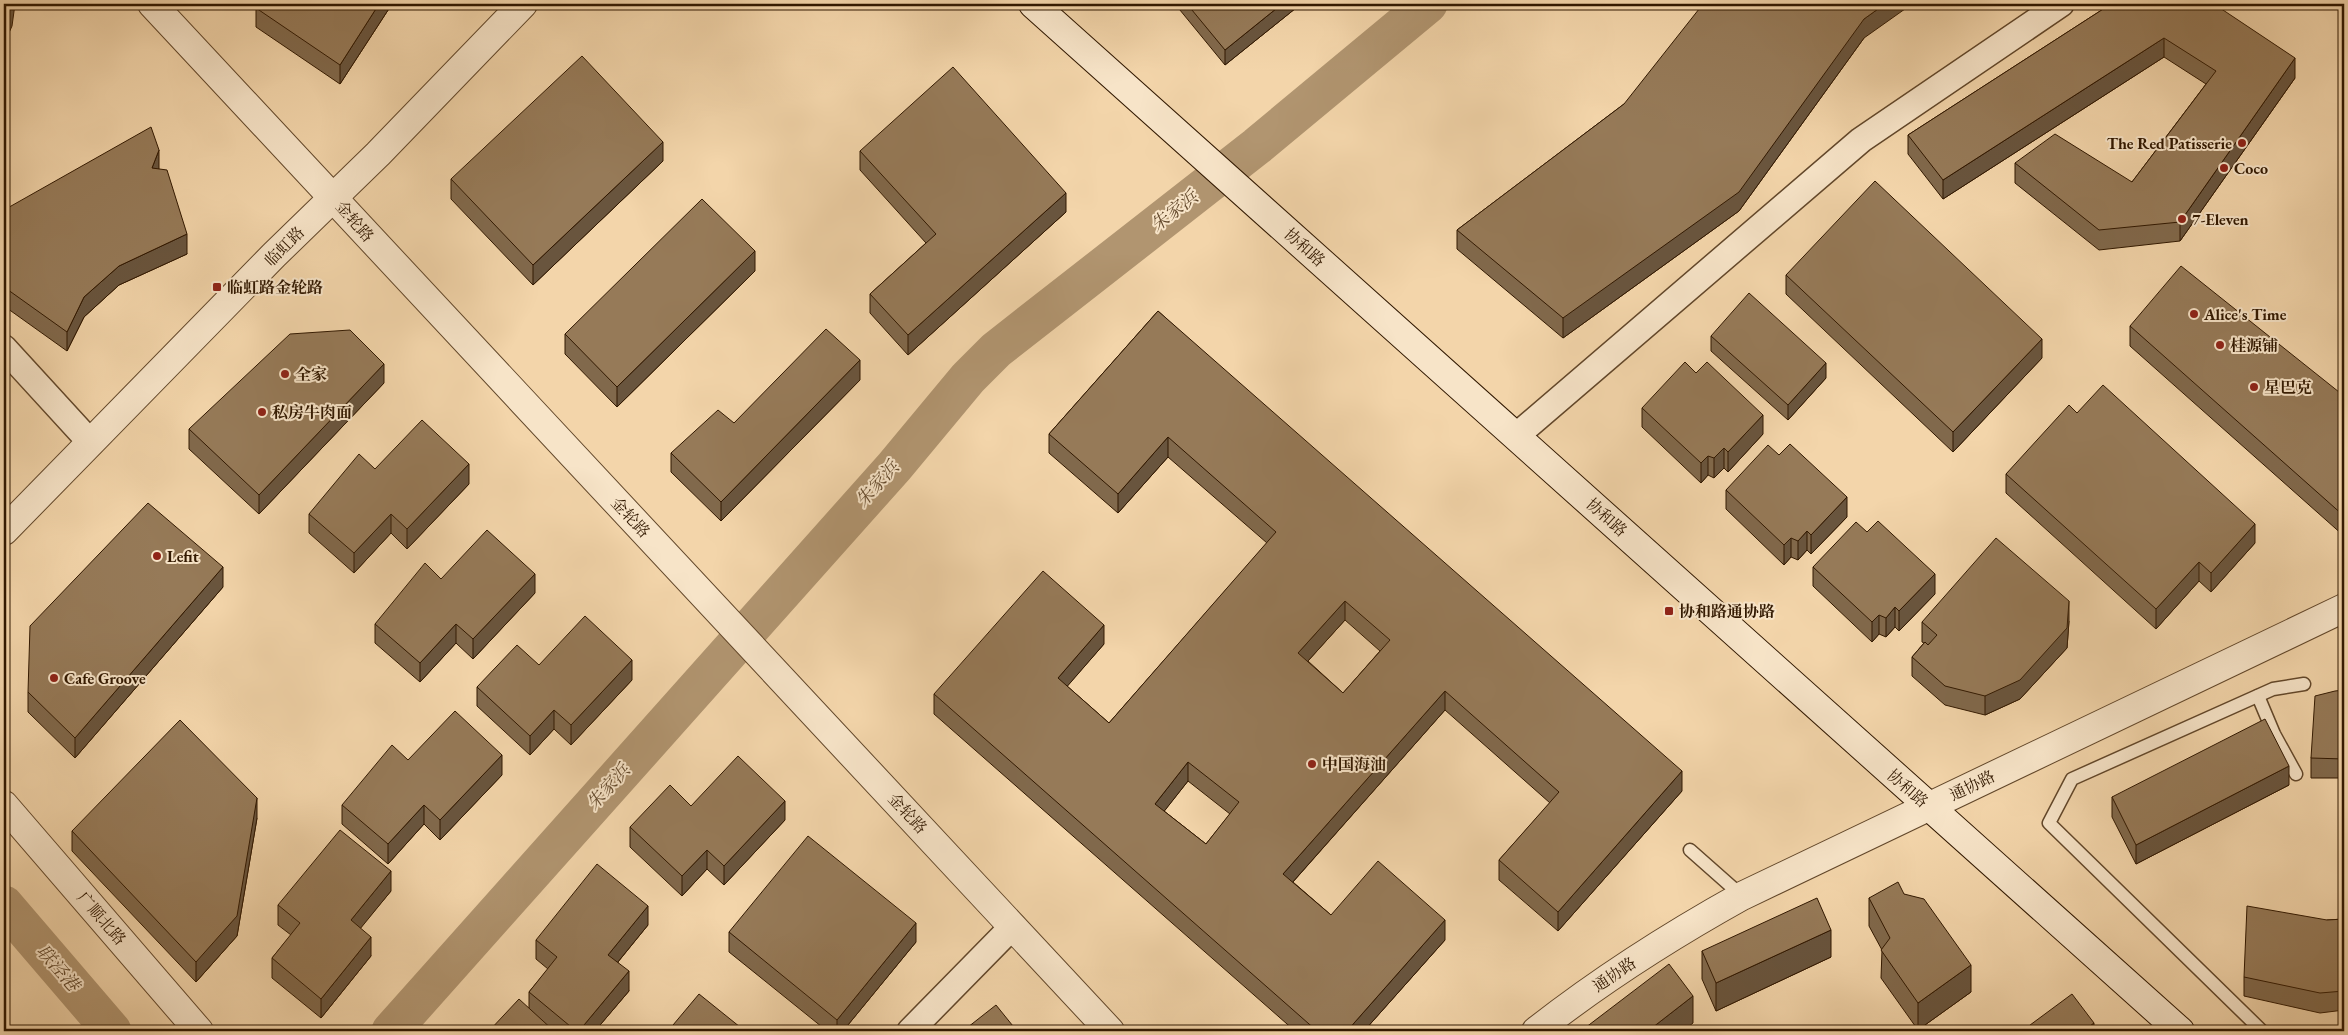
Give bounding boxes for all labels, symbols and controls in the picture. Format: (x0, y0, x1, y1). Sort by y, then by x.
place label: The Red Patisserie (2107, 133, 2232, 154)
marker: The Red Patisserie (2236, 137, 2248, 149)
place label: Coco (2234, 158, 2268, 179)
marker: Coco (2218, 162, 2230, 174)
water label: 朱家浜 (1145, 184, 1204, 236)
street label: 金轮路 (331, 196, 378, 246)
place label: 7-Eleven (2192, 209, 2249, 230)
marker: 7-Eleven (2176, 213, 2188, 225)
street label: 临虹路 (260, 222, 309, 271)
street label: 协和路 (1280, 224, 1330, 271)
place label: 临虹路金轮路 (227, 277, 323, 298)
marker: 临虹路金轮路 (211, 281, 223, 293)
place label: Alice's Time (2203, 304, 2287, 325)
marker: Alice's Time (2188, 308, 2200, 320)
place label: 桂源铺 (2230, 335, 2278, 356)
marker: 桂源铺 (2214, 339, 2226, 351)
place label: 全家 (295, 364, 327, 385)
marker: 全家 (279, 368, 291, 380)
place label: 星巴克 (2264, 377, 2312, 398)
marker: 星巴克 (2248, 381, 2260, 393)
place label: 私房牛肉面 (272, 402, 352, 423)
marker: 私房牛肉面 (256, 406, 268, 418)
water label: 朱家浜 (850, 454, 905, 511)
street label: 金轮路 (607, 493, 655, 542)
street label: 协和路 (1582, 494, 1632, 541)
place label: Lefit (167, 546, 199, 567)
marker: Lefit (151, 550, 163, 562)
place label: 协和路通协路 (1679, 601, 1775, 622)
marker: 协和路通协路 (1663, 605, 1675, 617)
place label: Cafe Groove (64, 668, 146, 689)
marker: Cafe Groove (48, 672, 60, 684)
place label: 中国海油 (1322, 754, 1386, 775)
water label: 朱家浜 (581, 757, 636, 814)
marker: 中国海油 (1306, 758, 1318, 770)
street label: 协和路 (1883, 765, 1933, 812)
street label: 通协路 (1946, 765, 1998, 805)
street label: 金轮路 (884, 789, 932, 838)
street label: 广顺北路 (73, 887, 131, 949)
water label: 联泾港 (32, 940, 86, 997)
street label: 通协路 (1589, 952, 1640, 997)

